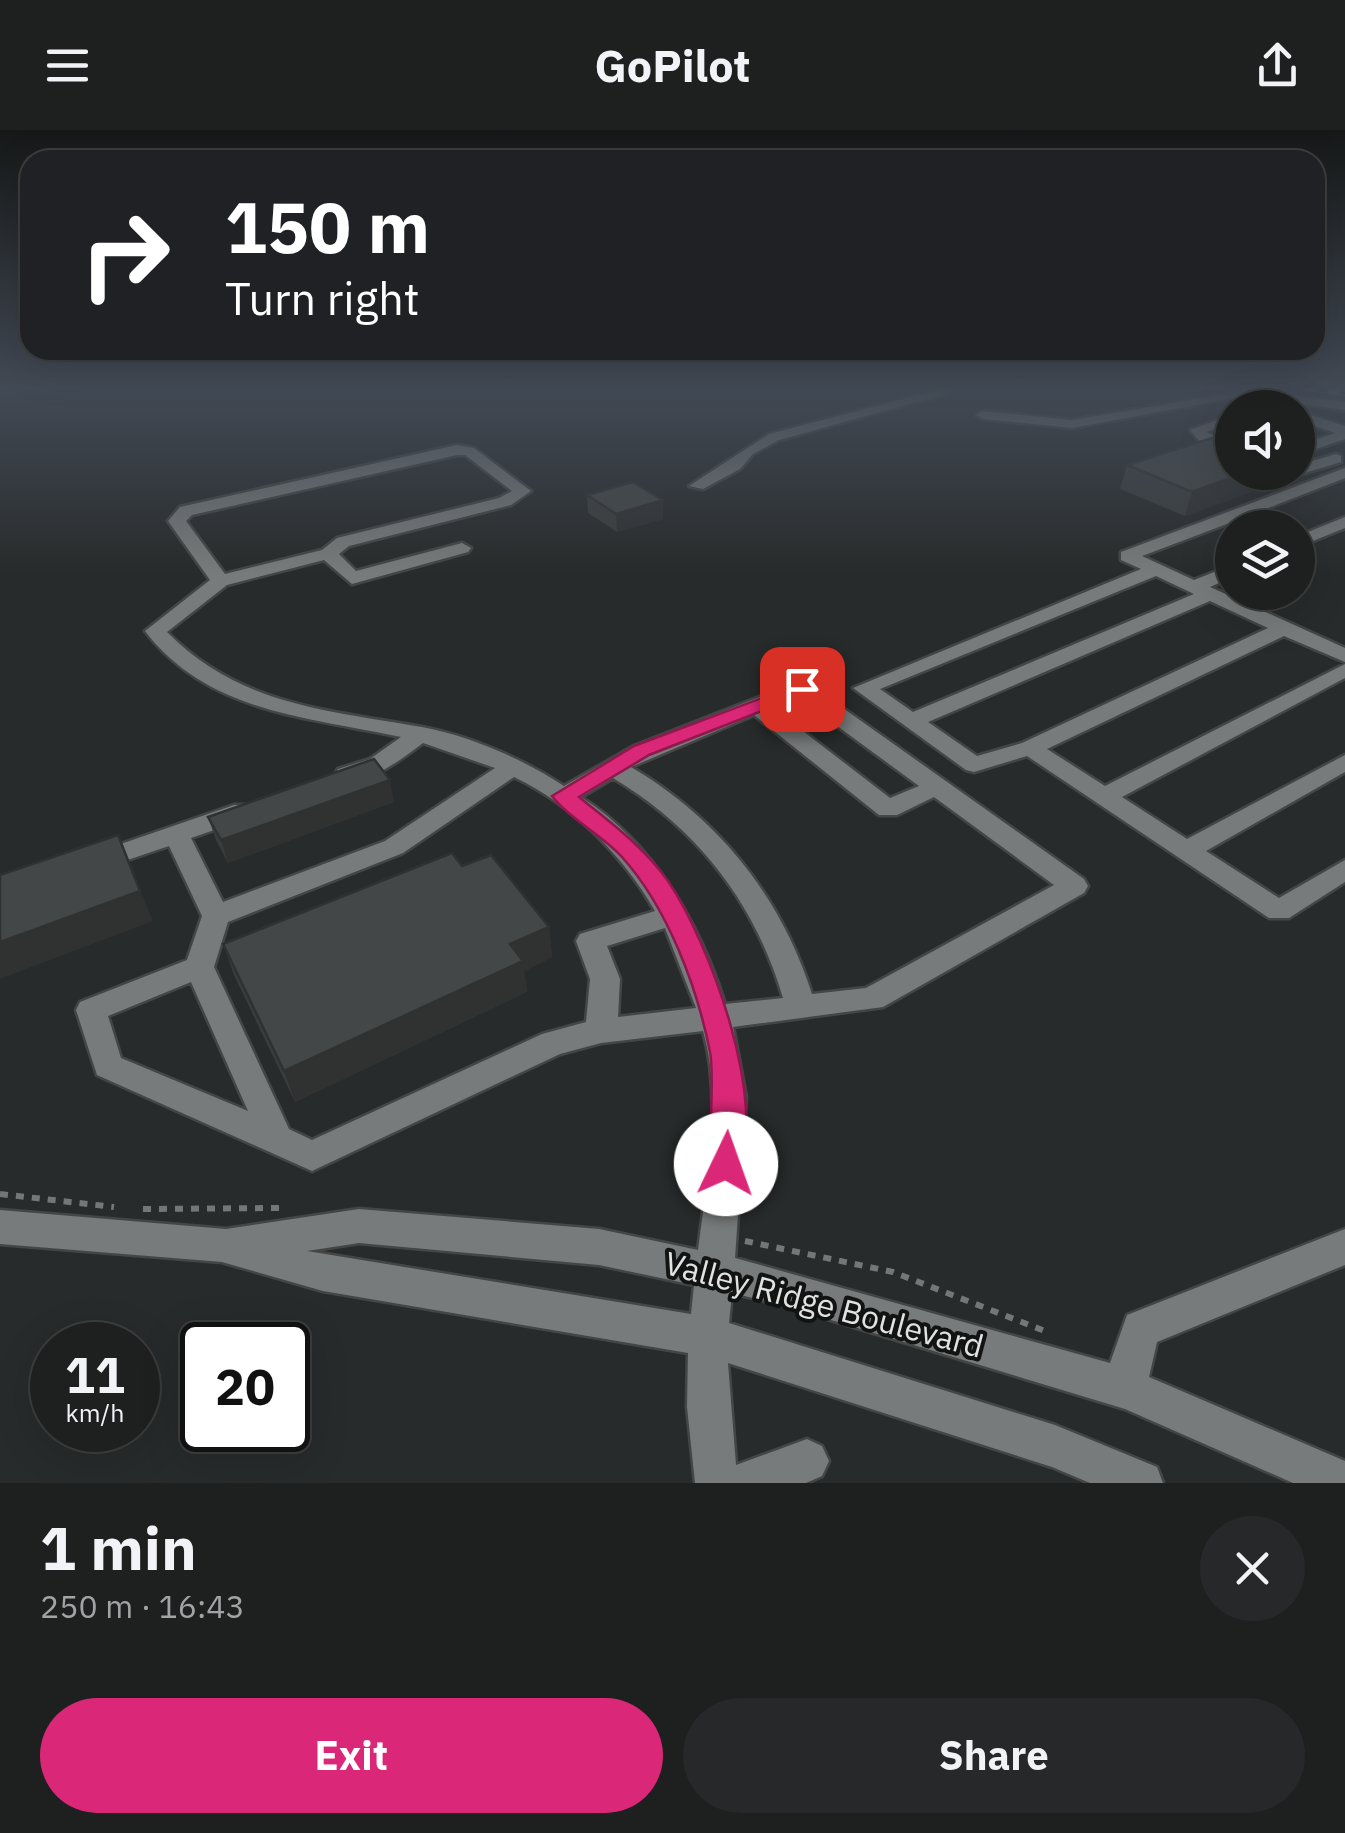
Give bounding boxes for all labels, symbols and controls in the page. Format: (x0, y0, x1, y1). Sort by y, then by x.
text: GoPilot (594, 36, 751, 94)
icon: menu (40, 38, 95, 93)
icon: share (1250, 38, 1305, 93)
text: 150 m (225, 181, 430, 272)
icon: right (60, 190, 190, 320)
text: Turn right (225, 269, 420, 327)
map controls (1215, 390, 1315, 610)
button: sound (1215, 390, 1315, 490)
button: layers (1215, 510, 1315, 610)
pin (760, 647, 845, 732)
icon: arrive (775, 662, 830, 717)
position arrow (674, 1112, 778, 1216)
street label: Valley Ridge Boulevard (660, 1241, 988, 1367)
speed limit sign: 20 (180, 1322, 310, 1452)
text: 11 (65, 1342, 125, 1407)
text: km/h (66, 1396, 124, 1429)
text: 1 min (40, 1508, 197, 1587)
button: close (1200, 1516, 1305, 1621)
text: 250 m · 16:43 (40, 1585, 245, 1627)
button: Exit (40, 1698, 663, 1813)
button: Share (683, 1698, 1305, 1813)

